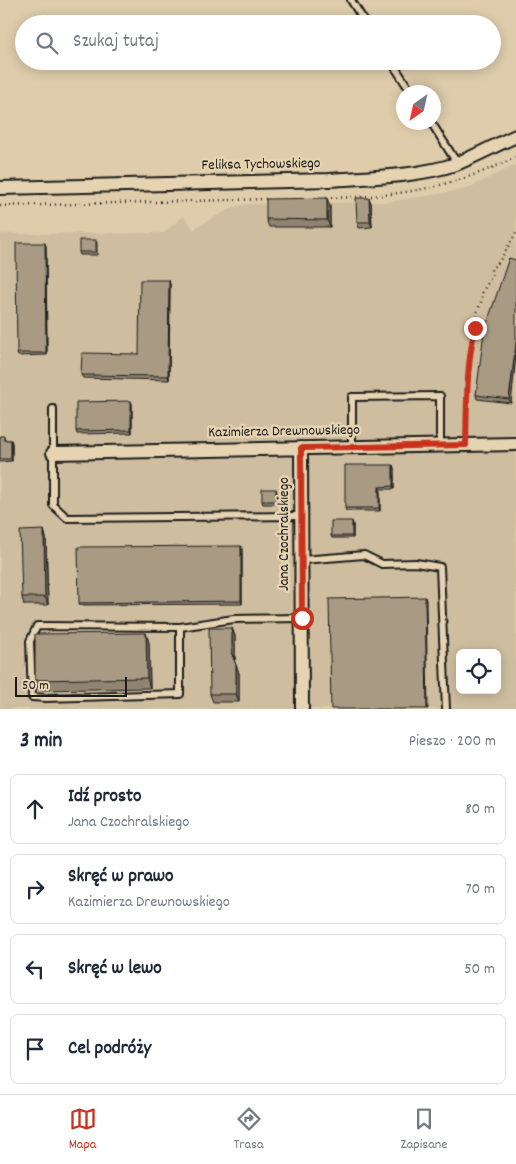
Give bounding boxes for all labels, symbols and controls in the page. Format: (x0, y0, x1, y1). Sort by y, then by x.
search box (15, 15, 501, 70)
icon: search (33, 29, 61, 57)
text: Szukaj tutaj (73, 29, 159, 56)
north arrow (396, 85, 441, 130)
street label: Feliksa Tychowskiego (201, 153, 321, 177)
route end (464, 317, 487, 340)
street label: Kazimierza Drewnowskiego (208, 420, 360, 444)
street label: Jana Czochralskiego (274, 477, 296, 591)
route start (291, 607, 314, 630)
map controls (456, 649, 501, 694)
button: locate (456, 649, 501, 694)
scale bar (15, 674, 128, 697)
text: 50 m (22, 676, 49, 696)
text: 3 min (20, 727, 62, 757)
text: Pieszo · 200 m (409, 730, 496, 753)
text: Idź prosto (68, 784, 141, 811)
icon: ahead (21, 795, 49, 823)
text: 80 m (465, 798, 495, 821)
text: Jana Czochralskiego (68, 811, 189, 834)
text: Skręć w prawo (68, 864, 174, 891)
icon: right (21, 875, 49, 903)
text: 70 m (465, 878, 495, 901)
text: Kazimierza Drewnowskiego (68, 891, 230, 914)
icon: left (21, 955, 49, 983)
text: Skręć w lewo (68, 956, 162, 983)
text: 50 m (464, 958, 495, 981)
icon: arrive (21, 1035, 49, 1063)
text: Cel podróży (68, 1036, 151, 1063)
tab: Mapa (69, 1105, 97, 1155)
tab: Trasa (234, 1105, 263, 1155)
tab: Zapisane (401, 1105, 447, 1155)

